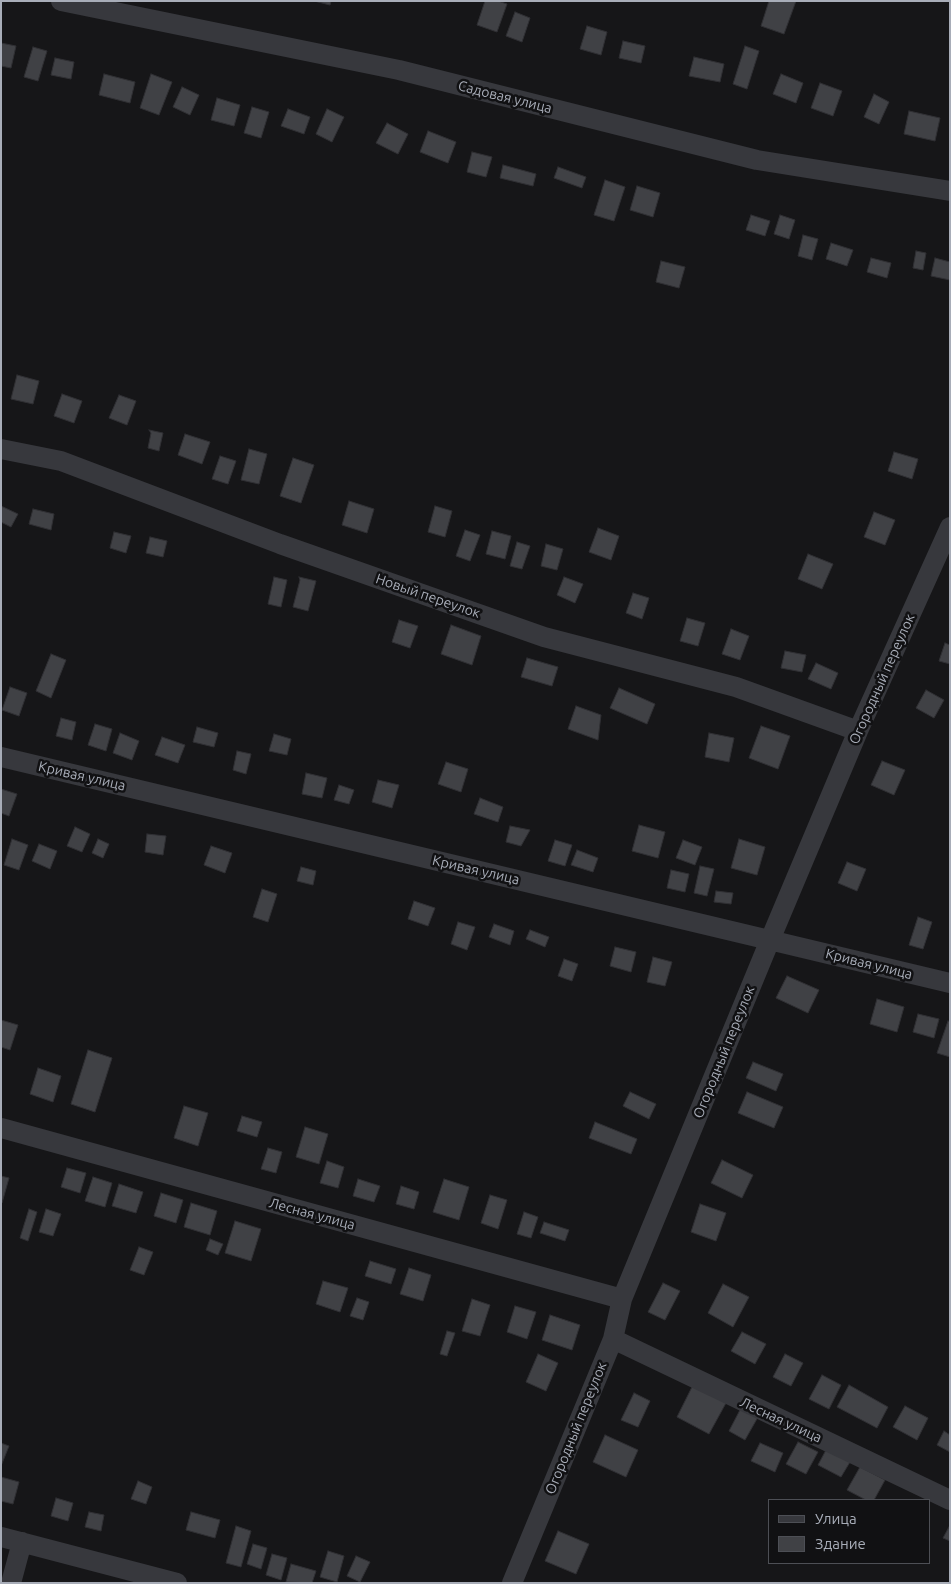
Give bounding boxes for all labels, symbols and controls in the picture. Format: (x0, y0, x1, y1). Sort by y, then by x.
street label: Садовая улица (456, 77, 554, 117)
street label: Новый переулок (374, 570, 482, 622)
street label: Огородный переулок (846, 611, 918, 747)
street label: Кривая улица (37, 758, 127, 794)
street label: Кривая улица (431, 852, 521, 888)
street label: Кривая улица (824, 945, 914, 983)
street label: Огородный переулок (690, 983, 758, 1121)
street label: Лесная улица (267, 1194, 357, 1234)
street label: Огородный переулок (542, 1359, 610, 1497)
street label: Лесная улица (737, 1394, 825, 1446)
legend (768, 1499, 931, 1564)
text: Улица (815, 1510, 857, 1527)
text: Здание (815, 1535, 866, 1552)

